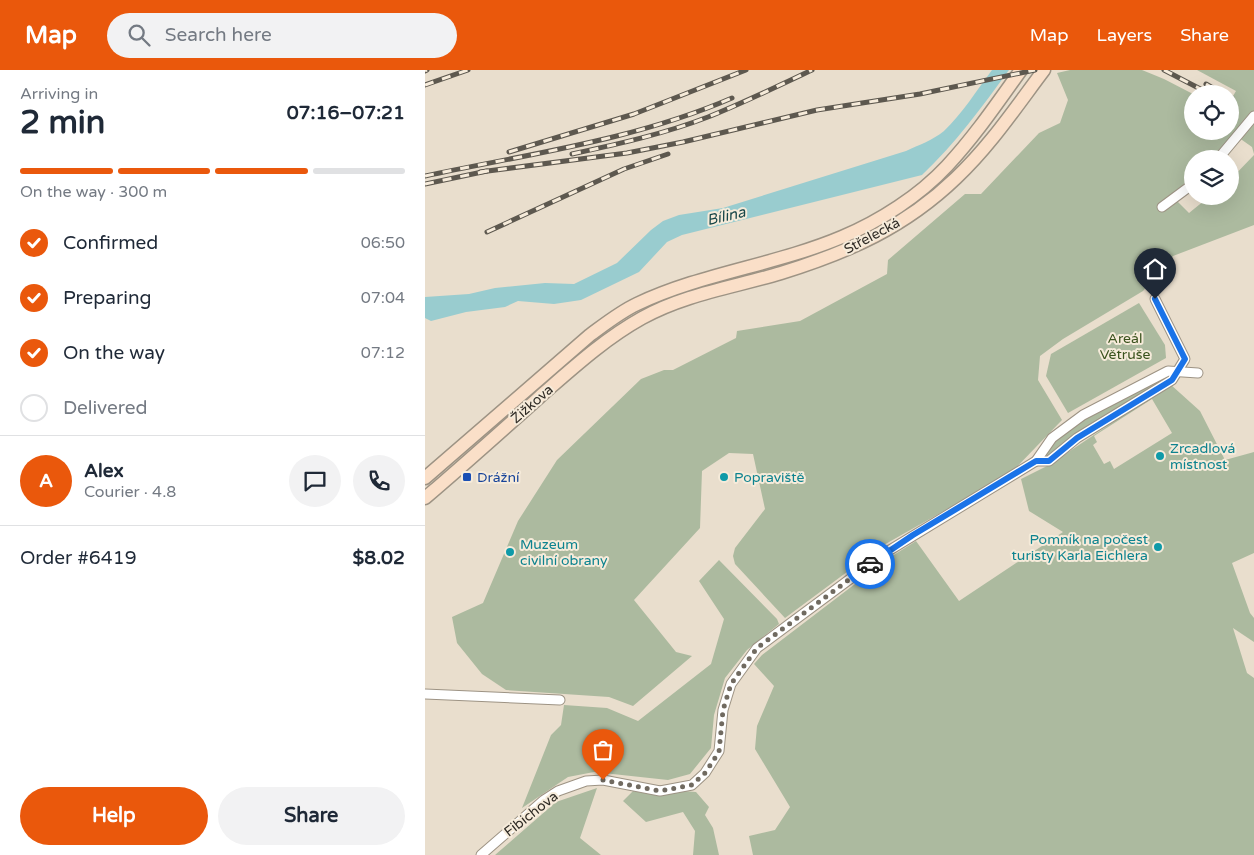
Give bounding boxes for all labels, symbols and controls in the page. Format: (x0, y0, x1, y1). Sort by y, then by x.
search box (107, 13, 457, 58)
text: Map (25, 21, 77, 50)
icon: search (125, 21, 153, 49)
text: Search here (165, 24, 272, 46)
text: Map (1030, 24, 1069, 46)
text: Layers (1097, 24, 1152, 46)
text: Share (1180, 24, 1229, 46)
text: Arriving in (20, 84, 98, 104)
map controls (1184, 85, 1239, 205)
button: locate (1184, 85, 1239, 140)
text: 07:16–07:21 (287, 102, 405, 124)
text: 2 min (20, 104, 105, 142)
button: layers (1184, 150, 1239, 205)
text: On the way · 300 m (20, 182, 167, 202)
water label: Bílina (705, 203, 748, 229)
street label: Střelecká (841, 214, 903, 258)
icon: check (20, 229, 48, 257)
text: Confirmed (63, 232, 158, 254)
text: 06:50 (361, 233, 405, 253)
pin (1134, 248, 1176, 299)
icon: home (1141, 255, 1169, 283)
icon: check (20, 284, 48, 312)
text: Preparing (63, 287, 152, 309)
text: 07:04 (361, 288, 405, 308)
park label: Areál Větruše (1100, 330, 1150, 363)
icon: check (20, 339, 48, 367)
text: On the way (63, 342, 165, 364)
text: 07:12 (361, 343, 405, 363)
street label: Žižkova (507, 381, 557, 427)
text: Delivered (63, 397, 148, 419)
place label: Zrcadlová místnost (1170, 440, 1235, 473)
marker: Zrcadlová místnost (1154, 450, 1166, 462)
button: chat (289, 455, 341, 507)
button: phone (353, 455, 405, 507)
text: Alex (84, 460, 124, 482)
place label: Drážní (477, 469, 520, 486)
place label: Popraviště (734, 469, 804, 486)
text: A (39, 470, 53, 492)
marker: Drážní (461, 471, 473, 483)
marker: Popraviště (718, 471, 730, 483)
text: Courier · 4.8 (84, 482, 176, 502)
place label: Pomník na počest turisty Karla Eichlera (1012, 531, 1149, 564)
place label: Muzeum civilní obrany (520, 536, 608, 569)
courier (845, 539, 895, 589)
marker: Pomník na počest turisty Karla Eichlera (1152, 541, 1164, 553)
marker: Muzeum civilní obrany (504, 546, 516, 558)
text: Order #6419 (20, 547, 137, 569)
text: $8.02 (353, 547, 405, 569)
icon: car (856, 550, 884, 578)
pin (582, 729, 624, 780)
icon: bag (589, 736, 617, 764)
button: Help (20, 787, 208, 845)
button: Share (218, 787, 405, 845)
street label: Fibichova (501, 788, 561, 840)

